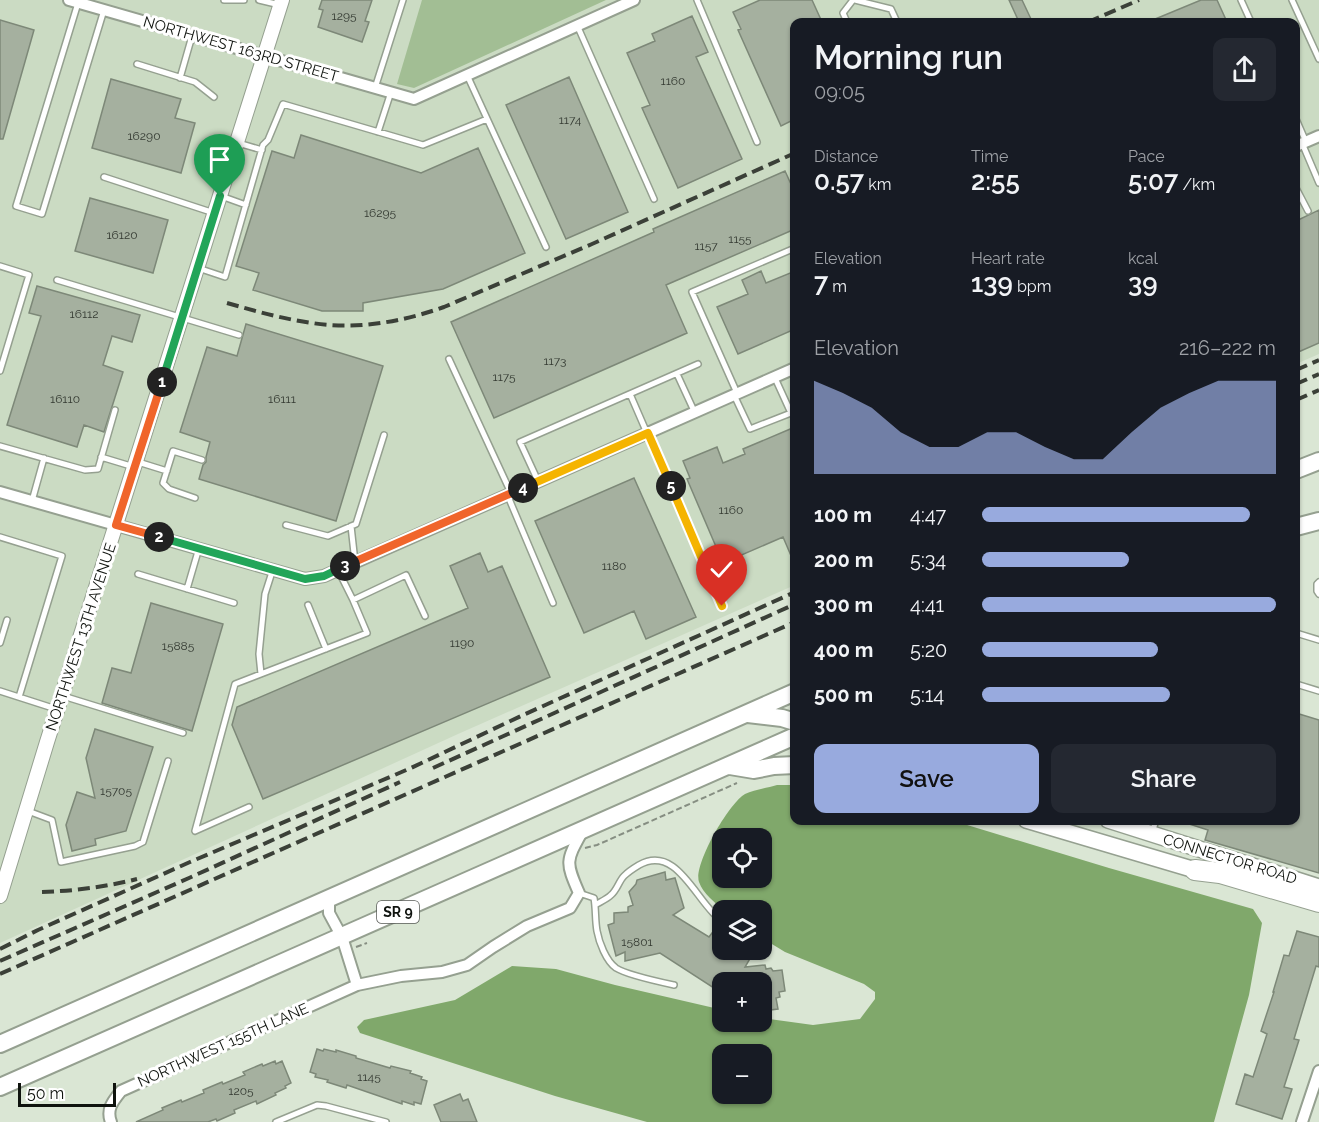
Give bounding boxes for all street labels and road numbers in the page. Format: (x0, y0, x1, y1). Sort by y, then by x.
street label: NORTHWEST 163RD STREET (141, 12, 341, 86)
street label: NORTHWEST 13TH AVENUE (42, 541, 120, 733)
street label: CONNECTOR ROAD (1161, 830, 1299, 888)
road number: SR 9 (377, 901, 419, 923)
street label: NORTHWEST 155TH LANE (135, 999, 311, 1091)

